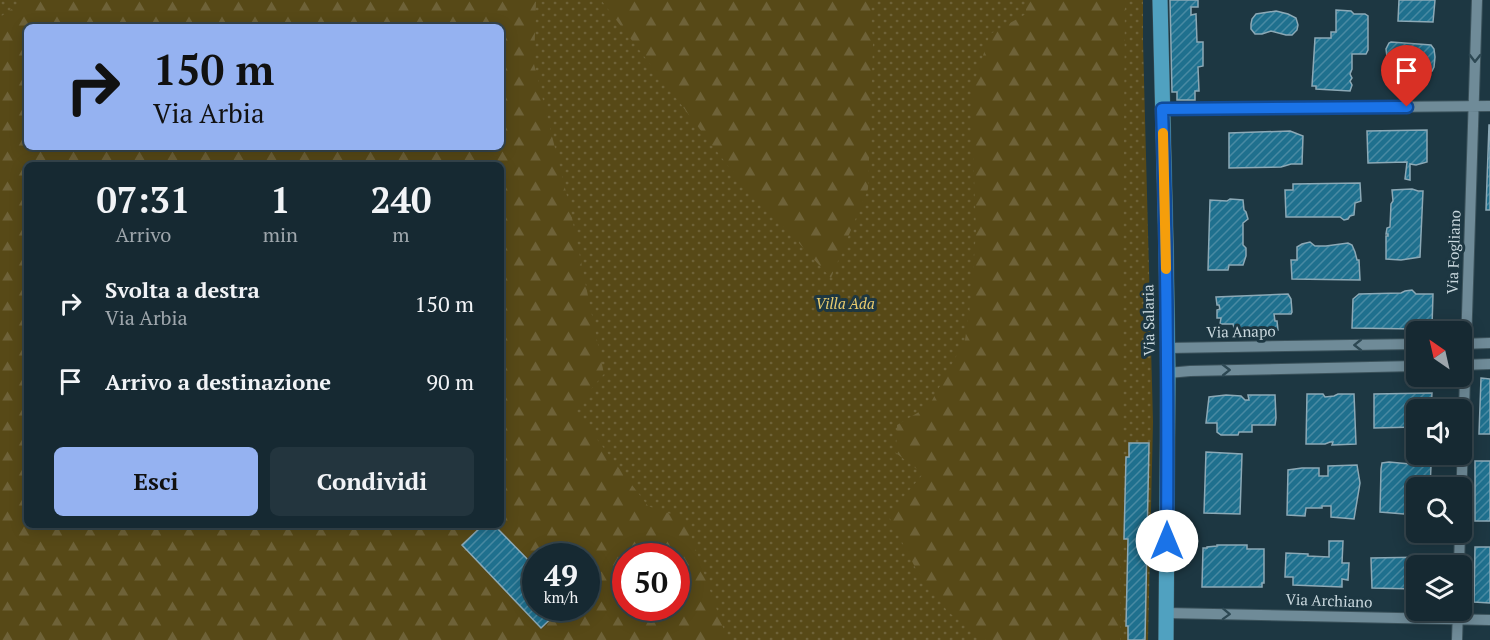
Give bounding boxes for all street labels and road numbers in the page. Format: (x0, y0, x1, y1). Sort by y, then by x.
street label: Via Fogliano (1442, 210, 1464, 294)
street label: Via Salaria (1137, 284, 1159, 356)
street label: Via Anapo (1206, 320, 1276, 342)
street label: Via Archiano (1285, 588, 1373, 612)

